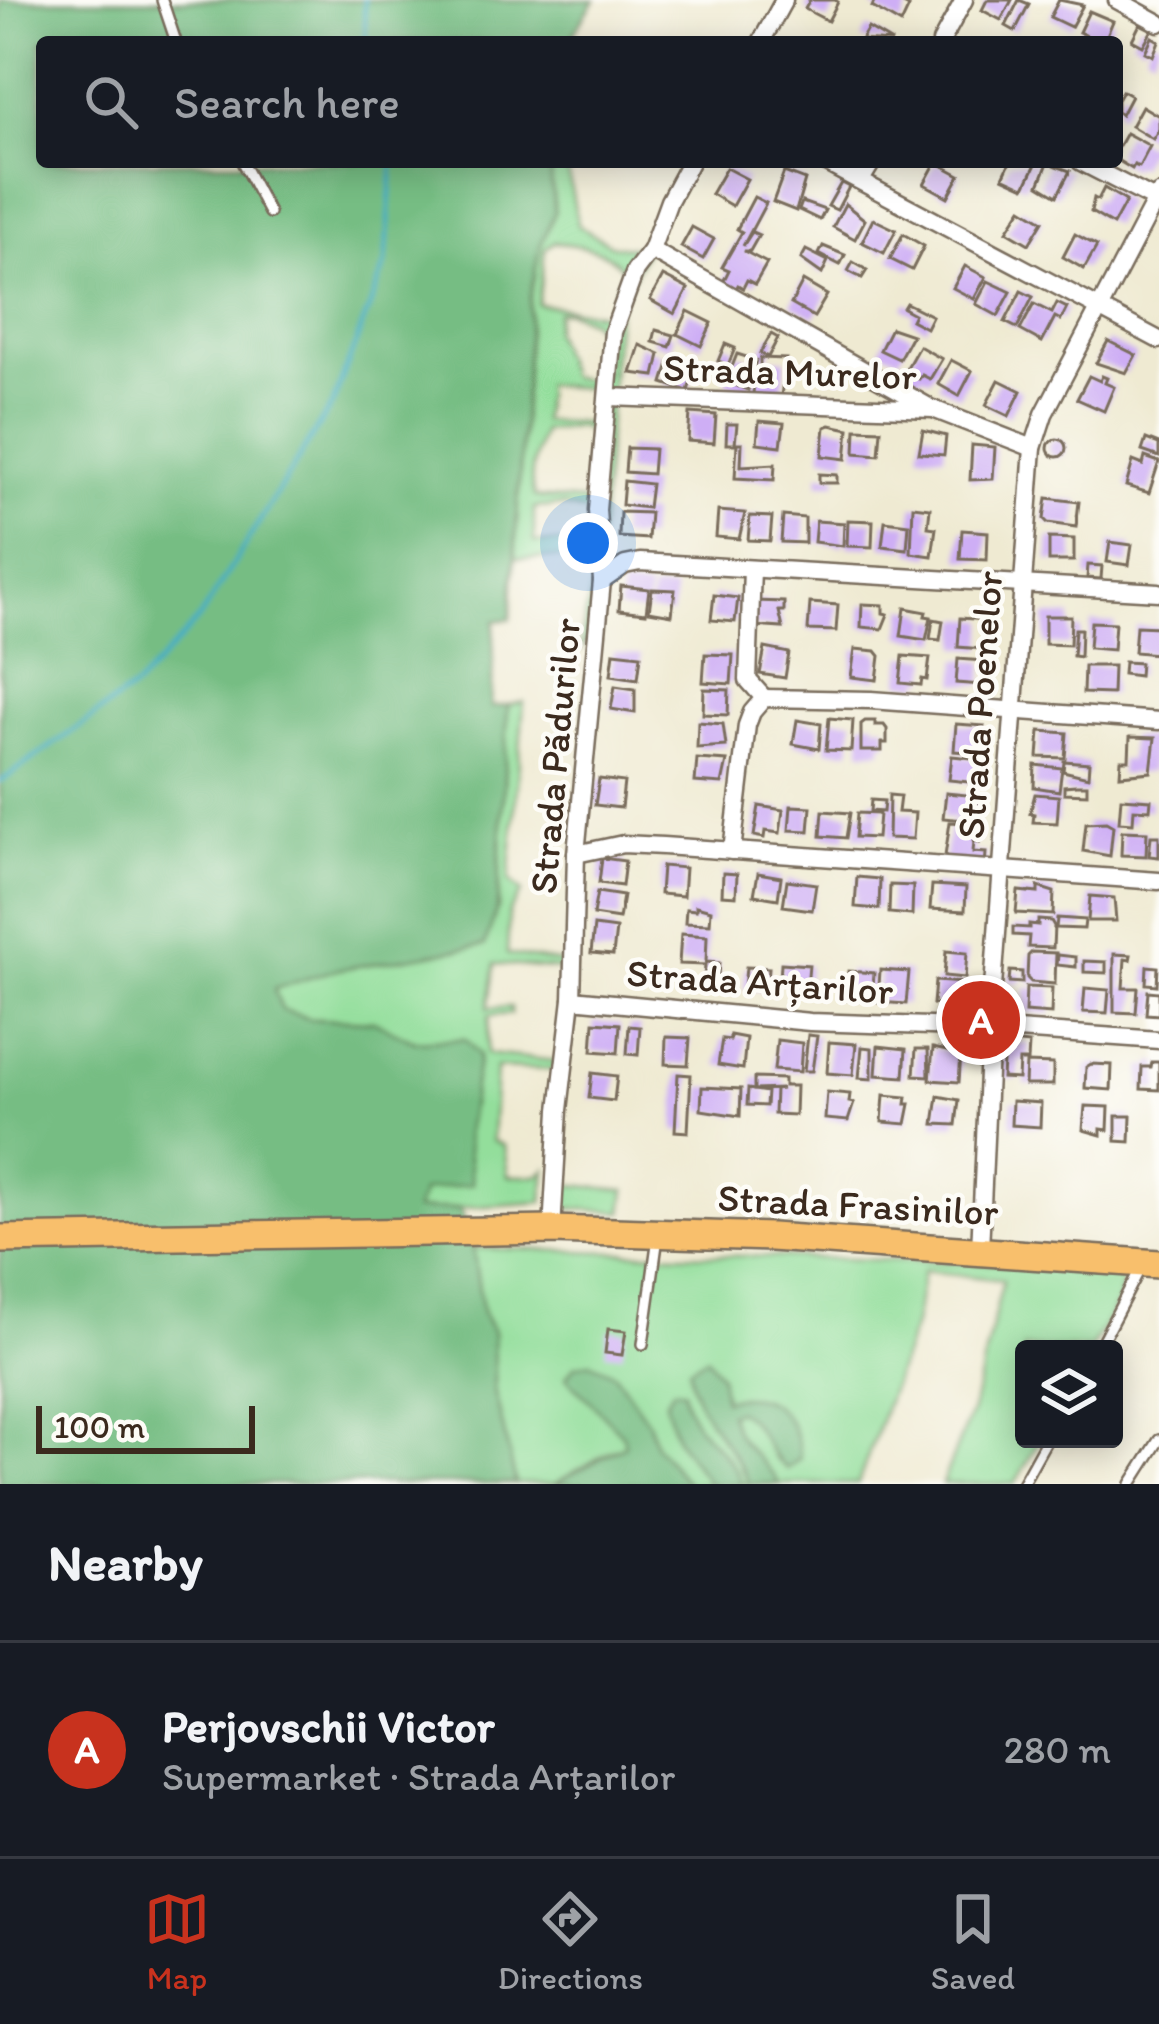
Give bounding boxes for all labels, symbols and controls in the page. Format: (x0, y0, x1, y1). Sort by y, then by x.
search box (36, 36, 1123, 168)
icon: search (78, 69, 144, 135)
text: Search here (174, 75, 400, 129)
street label: Strada Murelor (662, 344, 918, 399)
your location (558, 513, 618, 573)
street label: Strada Poenelor (947, 569, 1012, 841)
street label: Strada Pădurilor (519, 616, 590, 896)
street label: Strada Arțarilor (625, 949, 895, 1014)
pin: A (942, 975, 1020, 1065)
street label: Strada Frasinilor (716, 1174, 1000, 1235)
map controls (1015, 1340, 1123, 1448)
button: layers (1015, 1340, 1123, 1448)
scale bar (36, 1400, 255, 1453)
text: 100 m (54, 1407, 145, 1446)
text: Nearby (48, 1532, 203, 1593)
text: Perjovschii Victor (162, 1699, 495, 1753)
text: A (75, 1726, 99, 1773)
text: 280 m (1004, 1726, 1111, 1773)
text: Supermarket · Strada Arțarilor (162, 1753, 675, 1800)
tab: Map (144, 1886, 210, 1997)
tab: Directions (498, 1886, 643, 1997)
tab: Saved (931, 1886, 1015, 1997)

